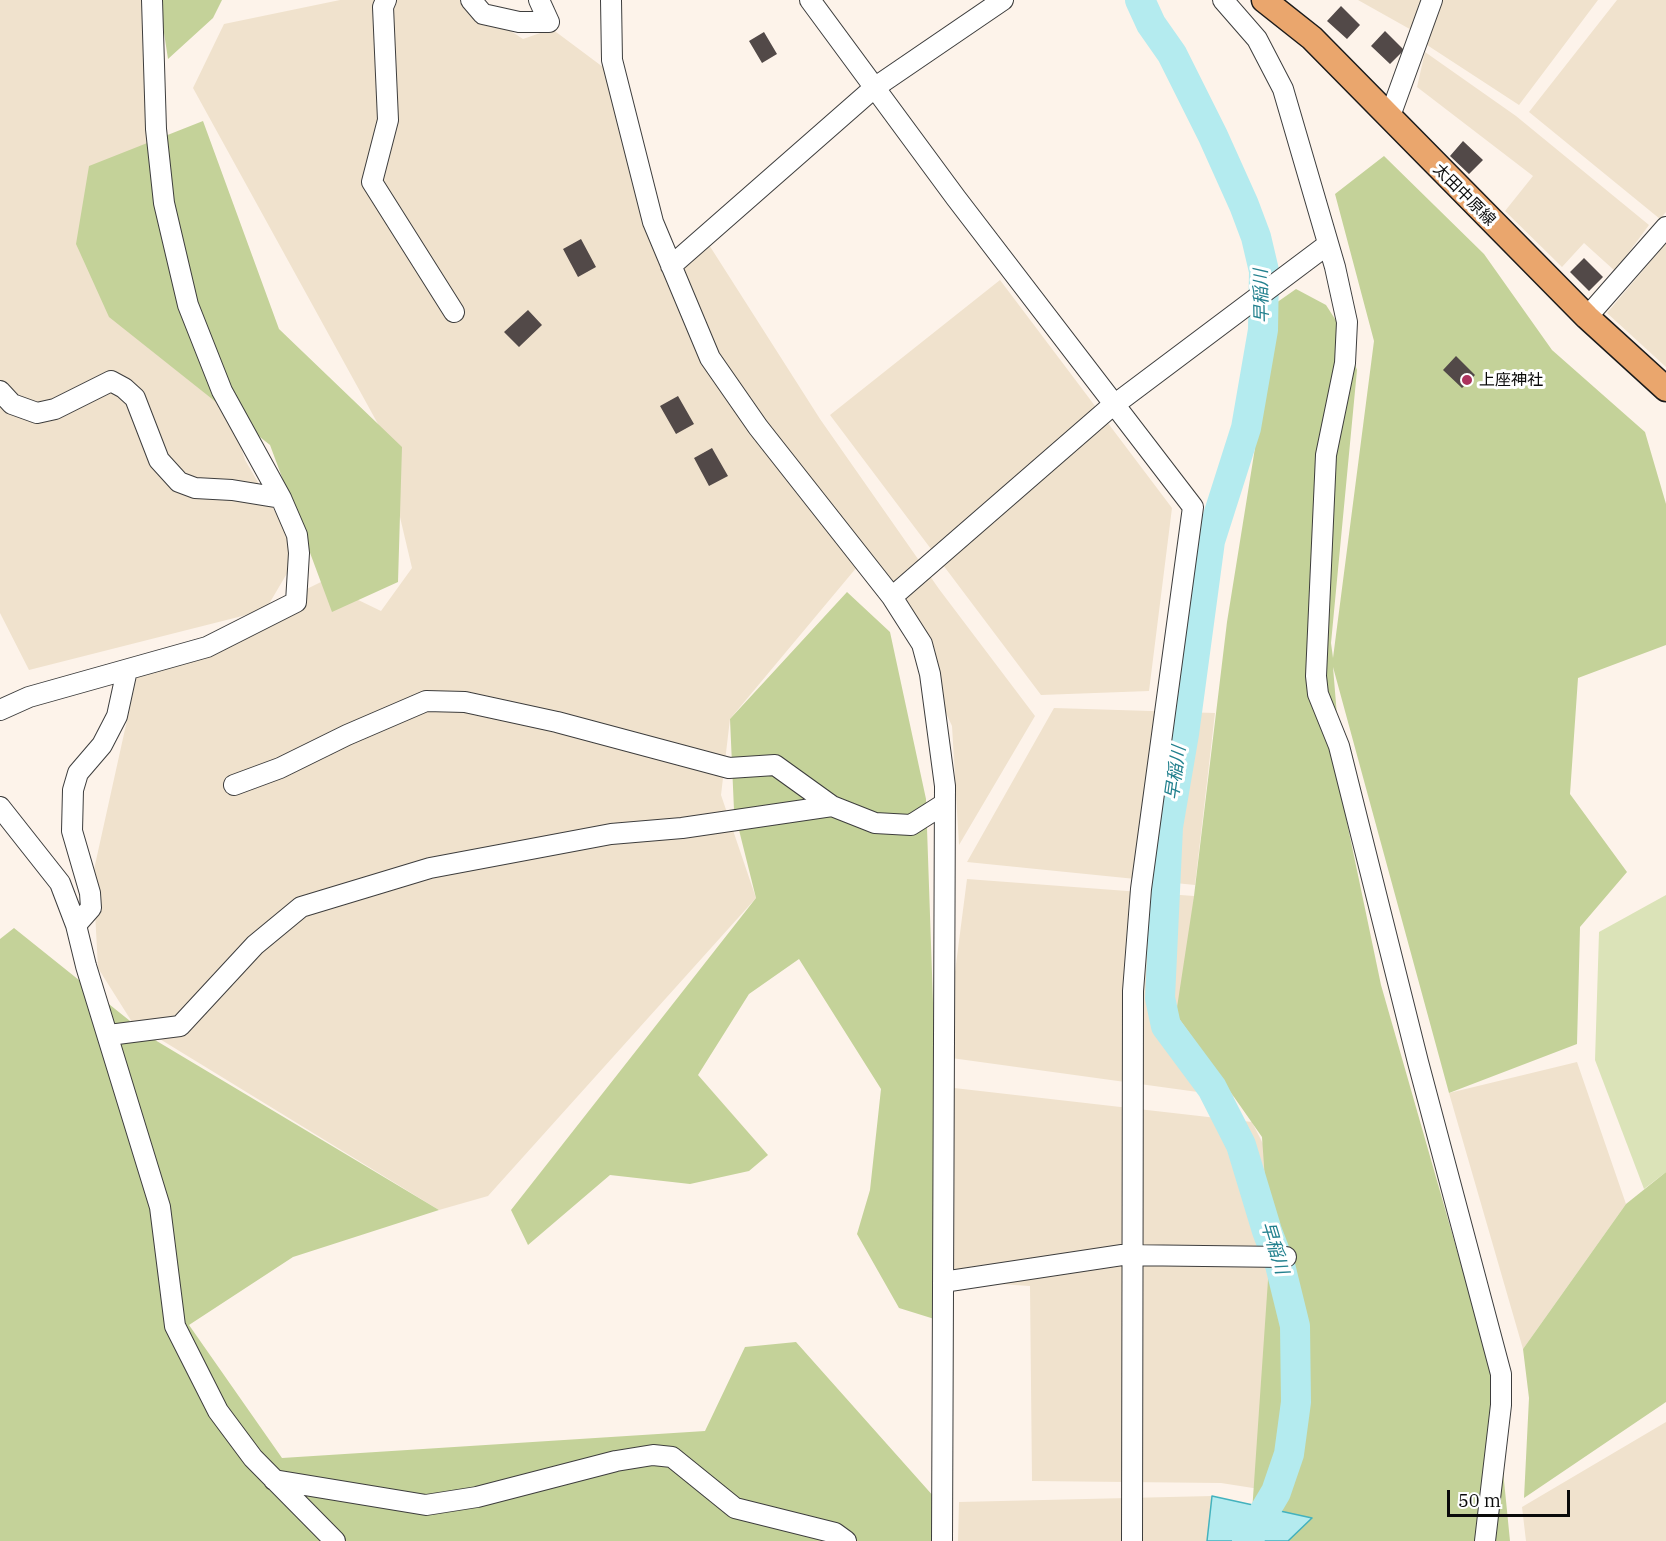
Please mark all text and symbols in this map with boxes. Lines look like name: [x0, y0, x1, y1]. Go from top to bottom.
street label: 太田中原線: [1429, 160, 1499, 230]
water label: 早稲川: [1251, 269, 1273, 323]
place label: 上座神社: [1479, 370, 1543, 390]
marker: 上座神社: [1460, 373, 1474, 387]
water label: 早稲川: [1162, 745, 1190, 801]
water label: 早稲川: [1256, 1219, 1292, 1277]
scale bar: [1450, 1478, 1573, 1516]
text: 50 m: [1458, 1489, 1501, 1512]

